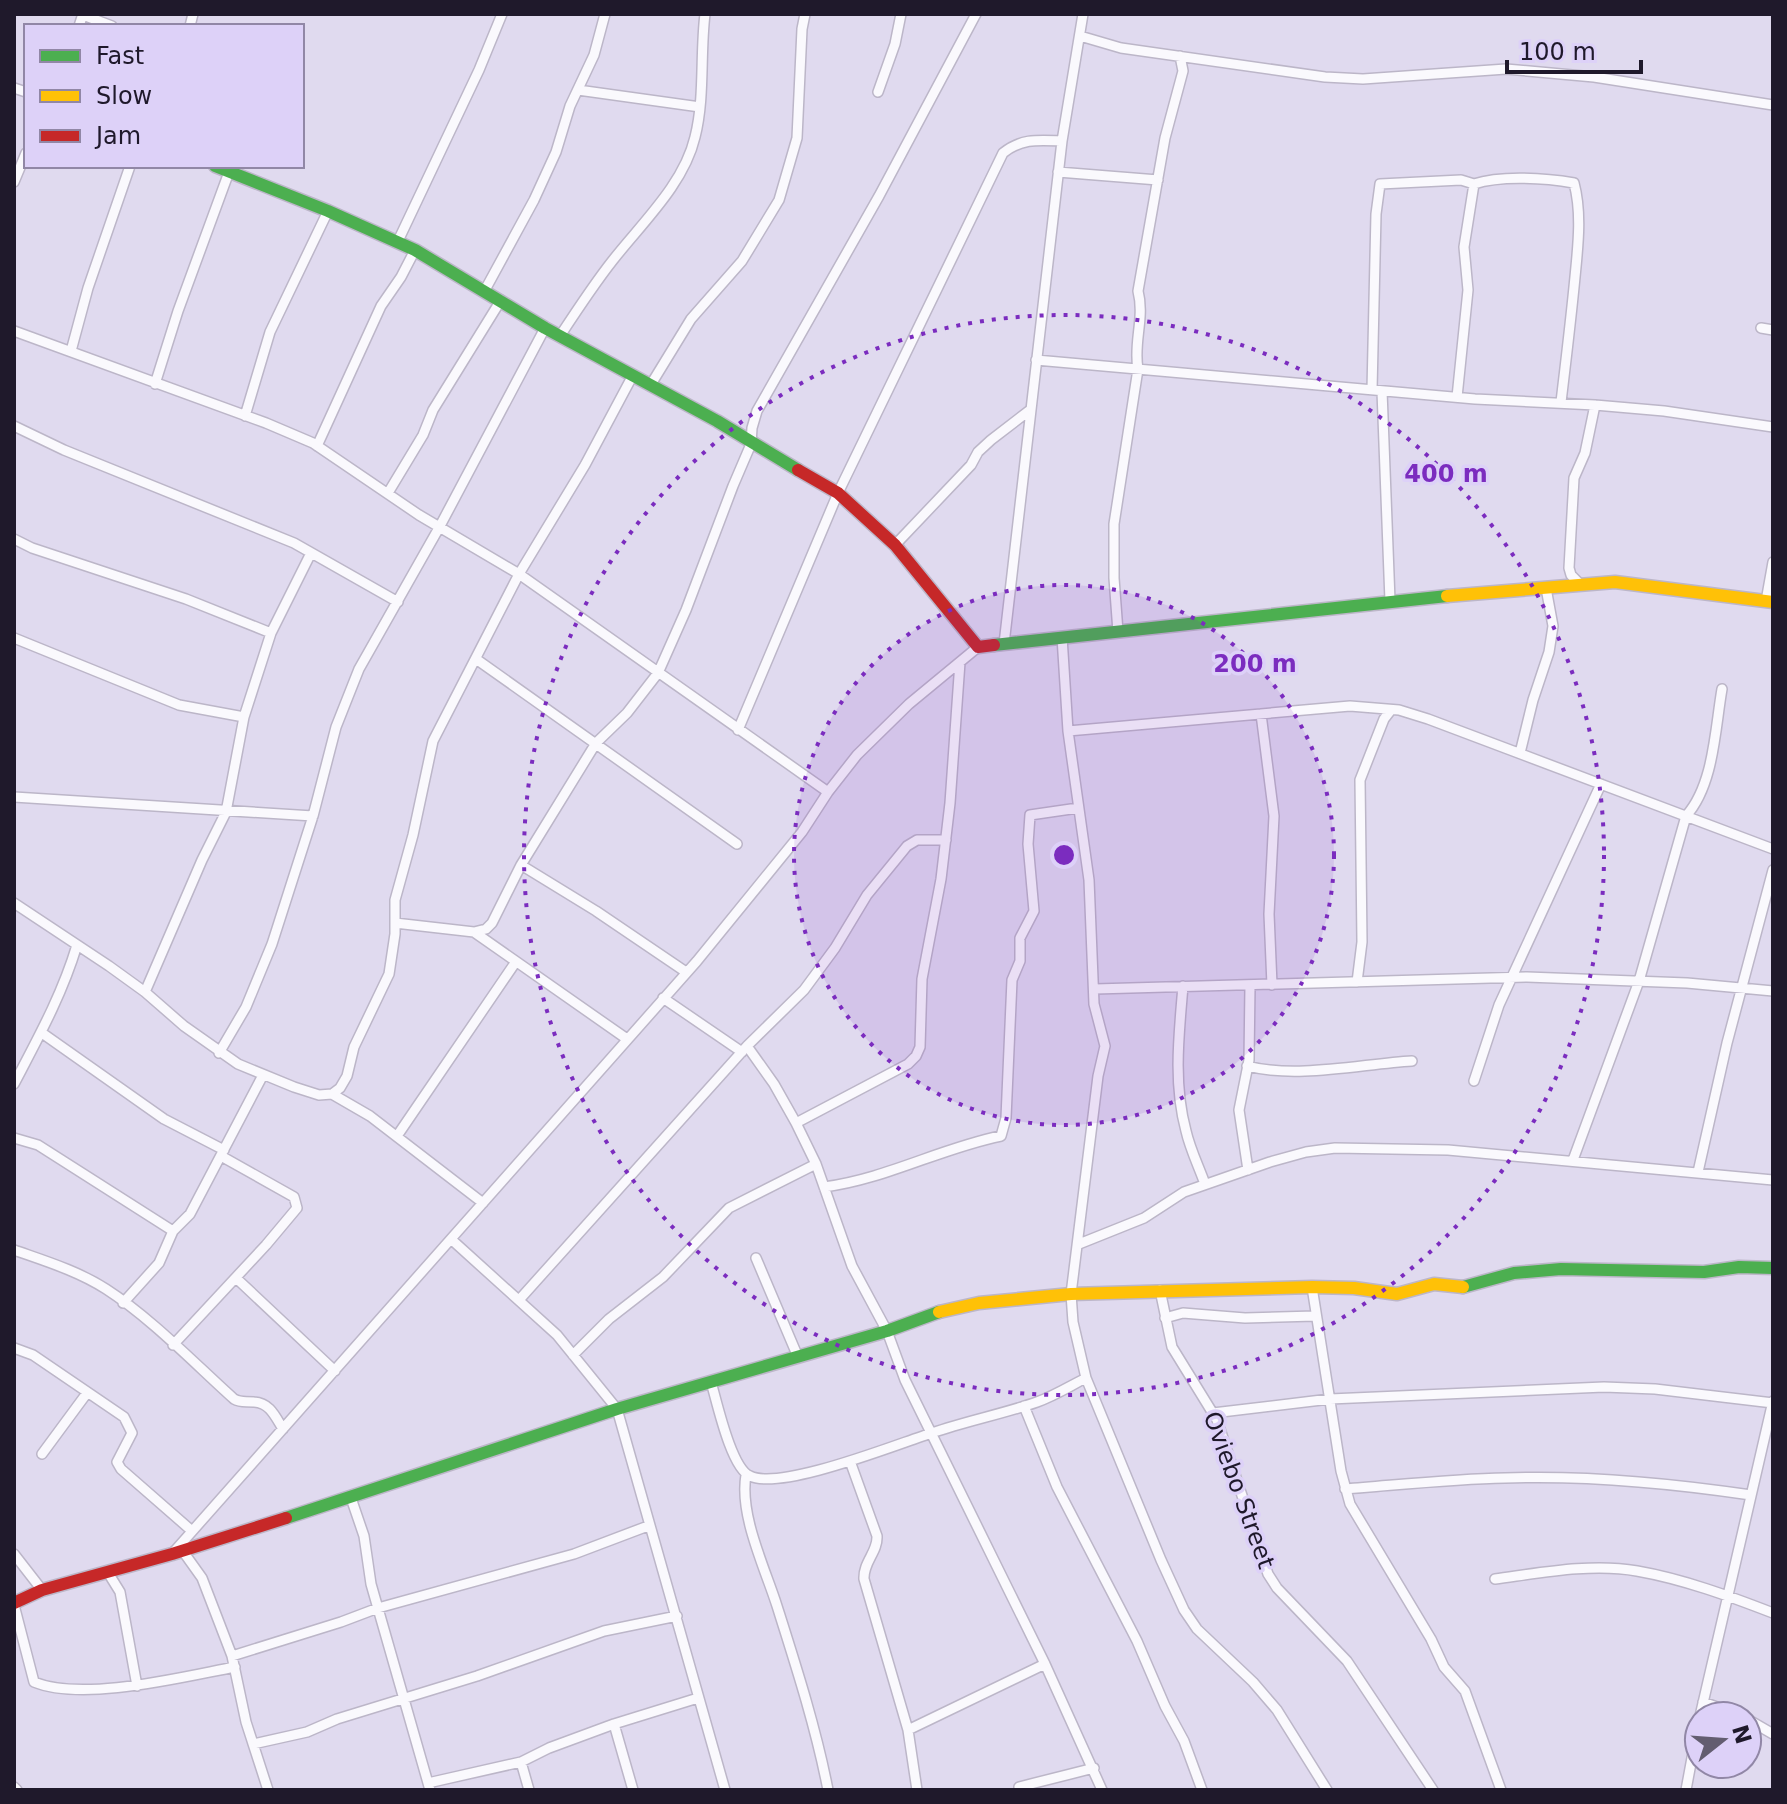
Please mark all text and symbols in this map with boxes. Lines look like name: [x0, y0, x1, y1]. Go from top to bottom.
legend: [24, 24, 304, 168]
scale bar: [1507, 24, 1641, 74]
text: 100 m: [1519, 38, 1596, 66]
text: Fast: [96, 42, 144, 70]
text: Slow: [96, 82, 152, 110]
text: Jam: [94, 122, 141, 150]
text: 400 m: [1404, 460, 1488, 488]
text: 200 m: [1213, 650, 1297, 678]
centre of rings: [1050, 841, 1078, 869]
street label: Oviebo Street: [1198, 1408, 1280, 1572]
north arrow: [1683, 1700, 1763, 1780]
text: N: [1727, 1722, 1756, 1747]

